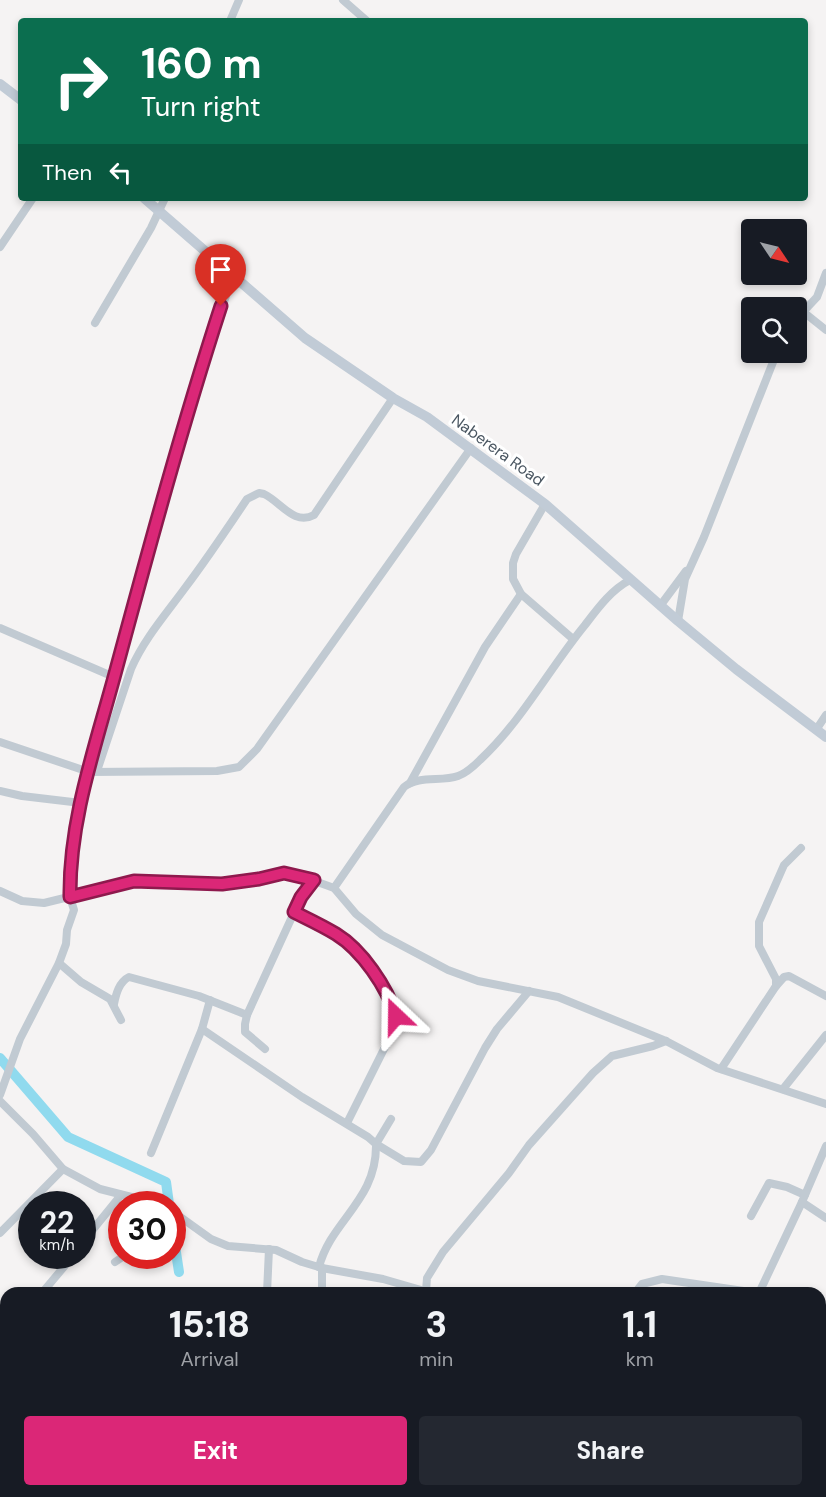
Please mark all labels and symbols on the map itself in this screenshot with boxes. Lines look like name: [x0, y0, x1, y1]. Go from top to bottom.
north arrow: [741, 219, 807, 285]
pin: [195, 244, 246, 306]
street label: Naberera Road: [447, 409, 549, 491]
position arrow: [364, 984, 428, 1048]
speed limit sign: 30: [108, 1191, 186, 1269]

